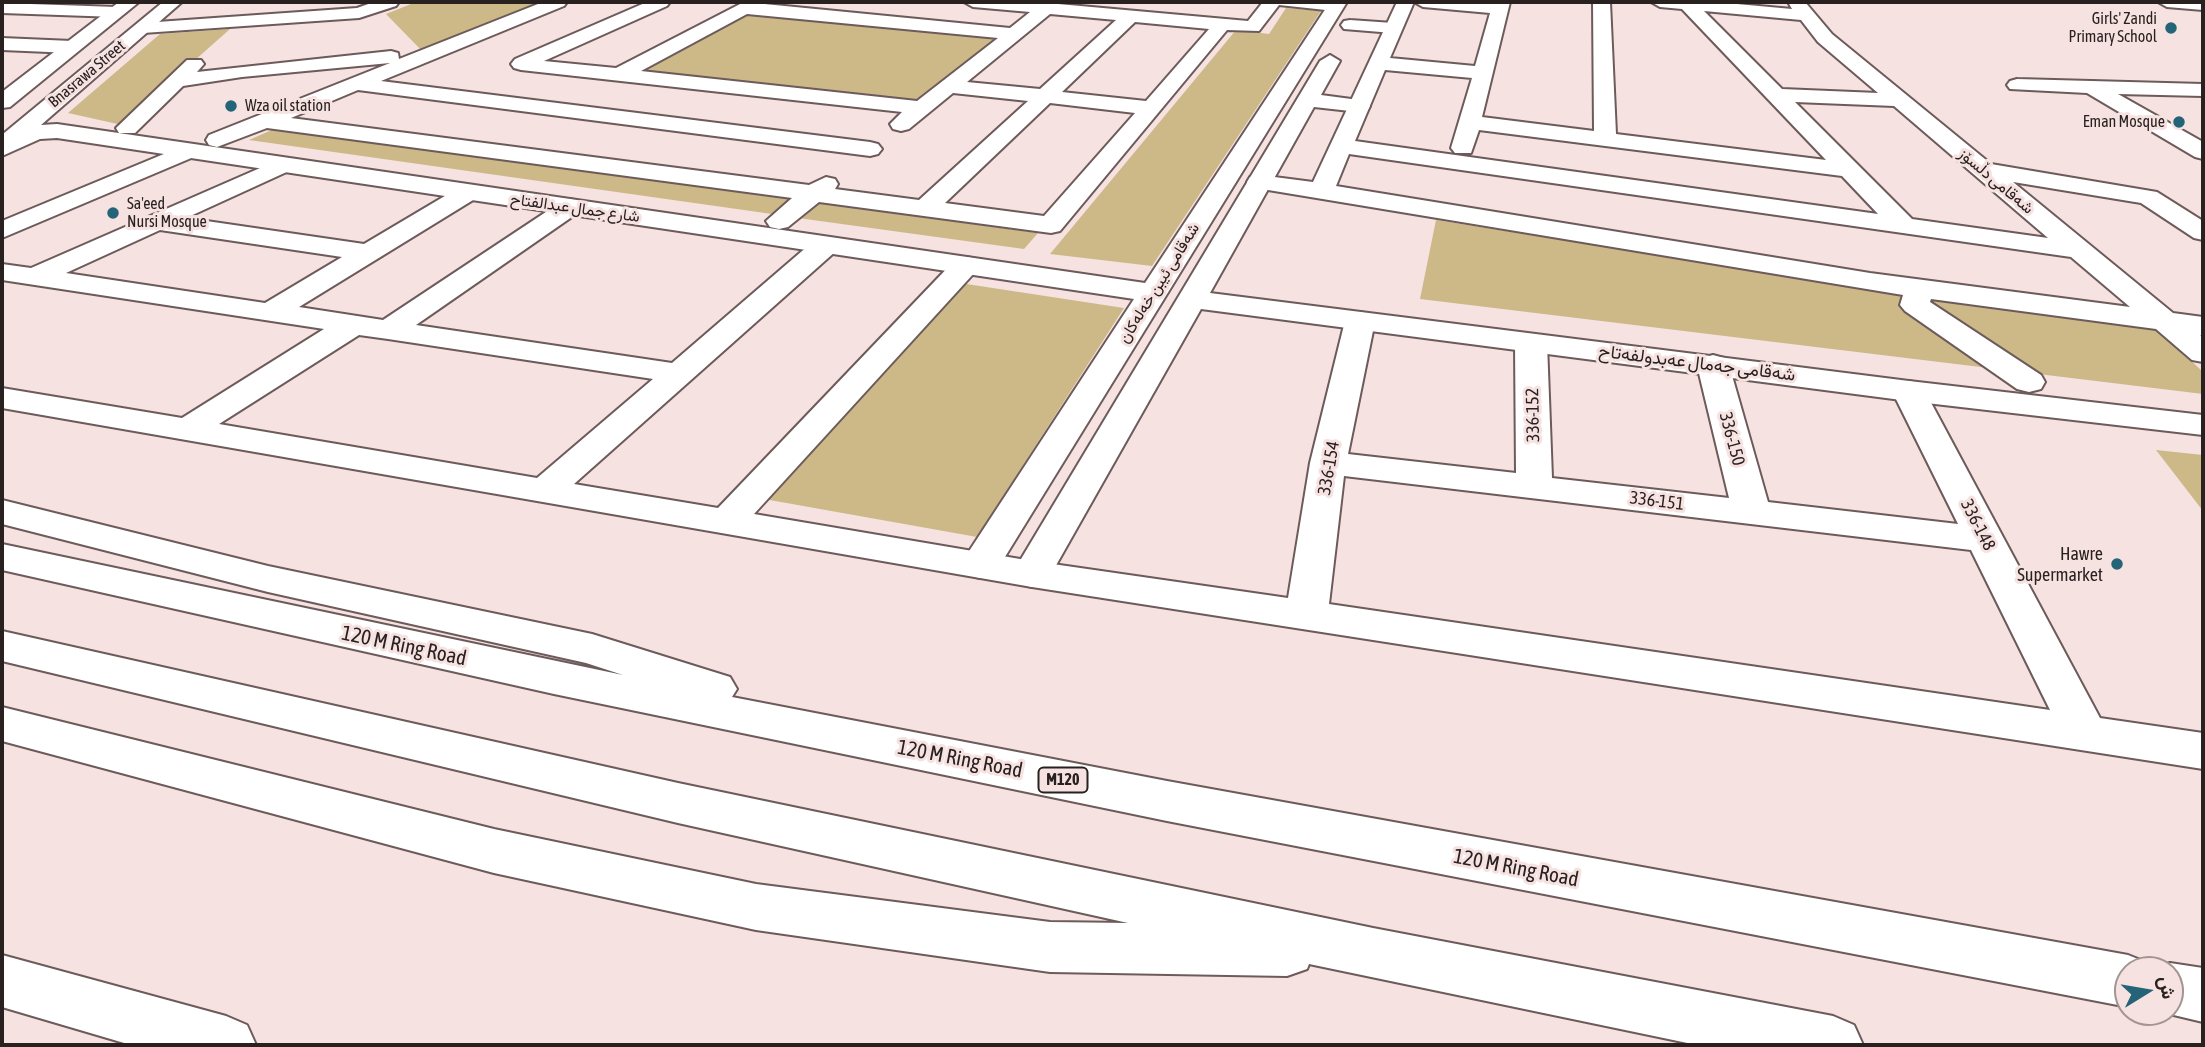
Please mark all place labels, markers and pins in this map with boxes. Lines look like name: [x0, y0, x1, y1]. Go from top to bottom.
place label: Girls' Zandi Primary School: [2069, 9, 2157, 47]
marker: Girls' Zandi Primary School: [2163, 20, 2179, 36]
place label: Wza oil station: [245, 96, 331, 116]
marker: Wza oil station: [223, 98, 239, 114]
place label: Eman Mosque: [2083, 112, 2165, 132]
marker: Eman Mosque: [2171, 114, 2187, 130]
place label: Sa'eed Nursi Mosque: [127, 194, 207, 232]
marker: Sa'eed Nursi Mosque: [105, 205, 121, 221]
place label: Hawre Supermarket: [2017, 543, 2103, 586]
marker: Hawre Supermarket: [2109, 556, 2125, 572]

